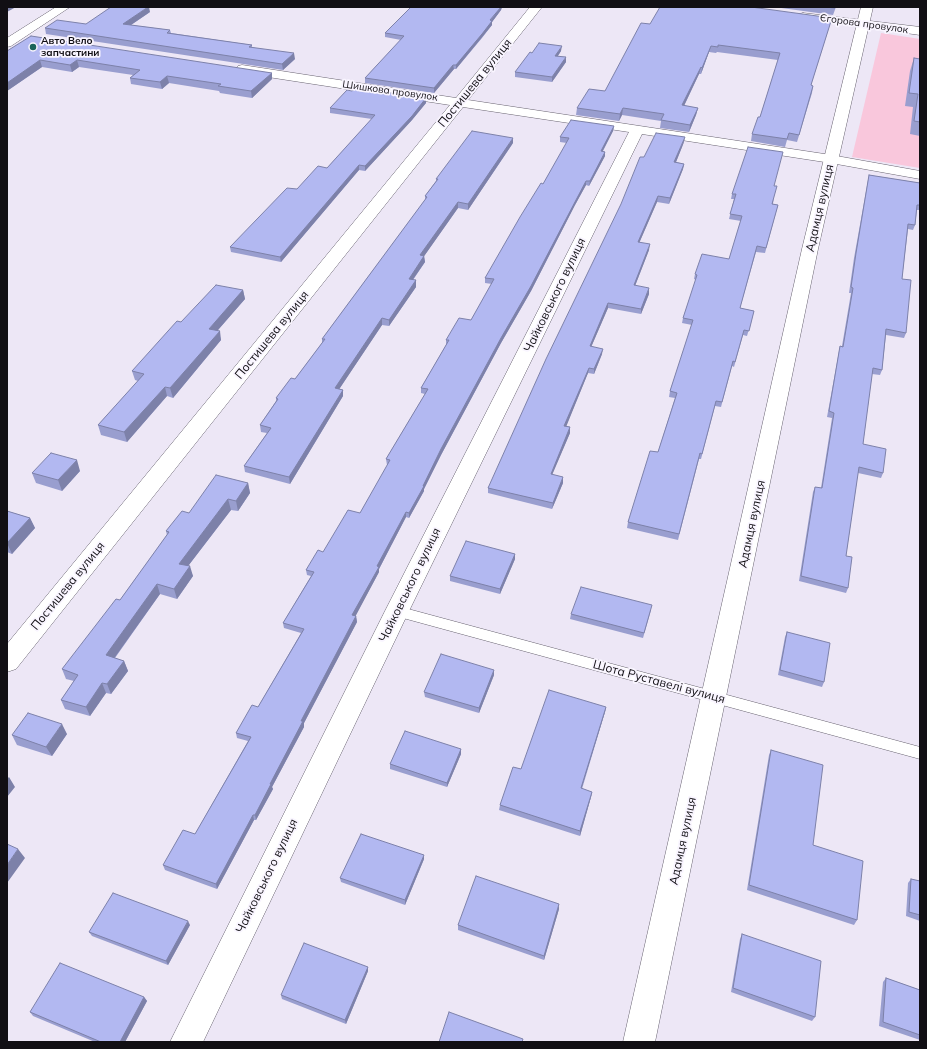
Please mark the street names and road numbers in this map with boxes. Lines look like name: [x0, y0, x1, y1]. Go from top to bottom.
street label: Єгорова провулок: [819, 12, 909, 36]
street label: Постишева вулиця: [435, 36, 515, 130]
street label: Шишкова провулок: [342, 78, 438, 104]
street label: Адамця вулиця: [803, 163, 837, 253]
street label: Чайковського вулиця: [521, 236, 589, 354]
street label: Постишева вулиця: [232, 288, 312, 382]
street label: Адамця вулиця: [736, 479, 768, 569]
street label: Чайковського вулиця: [376, 526, 444, 644]
street label: Постишева вулиця: [28, 539, 108, 633]
street label: Шота Руставелі вулиця: [591, 657, 727, 707]
street label: Адамця вулиця: [667, 796, 699, 886]
street label: Чайковського вулиця: [233, 817, 301, 935]

